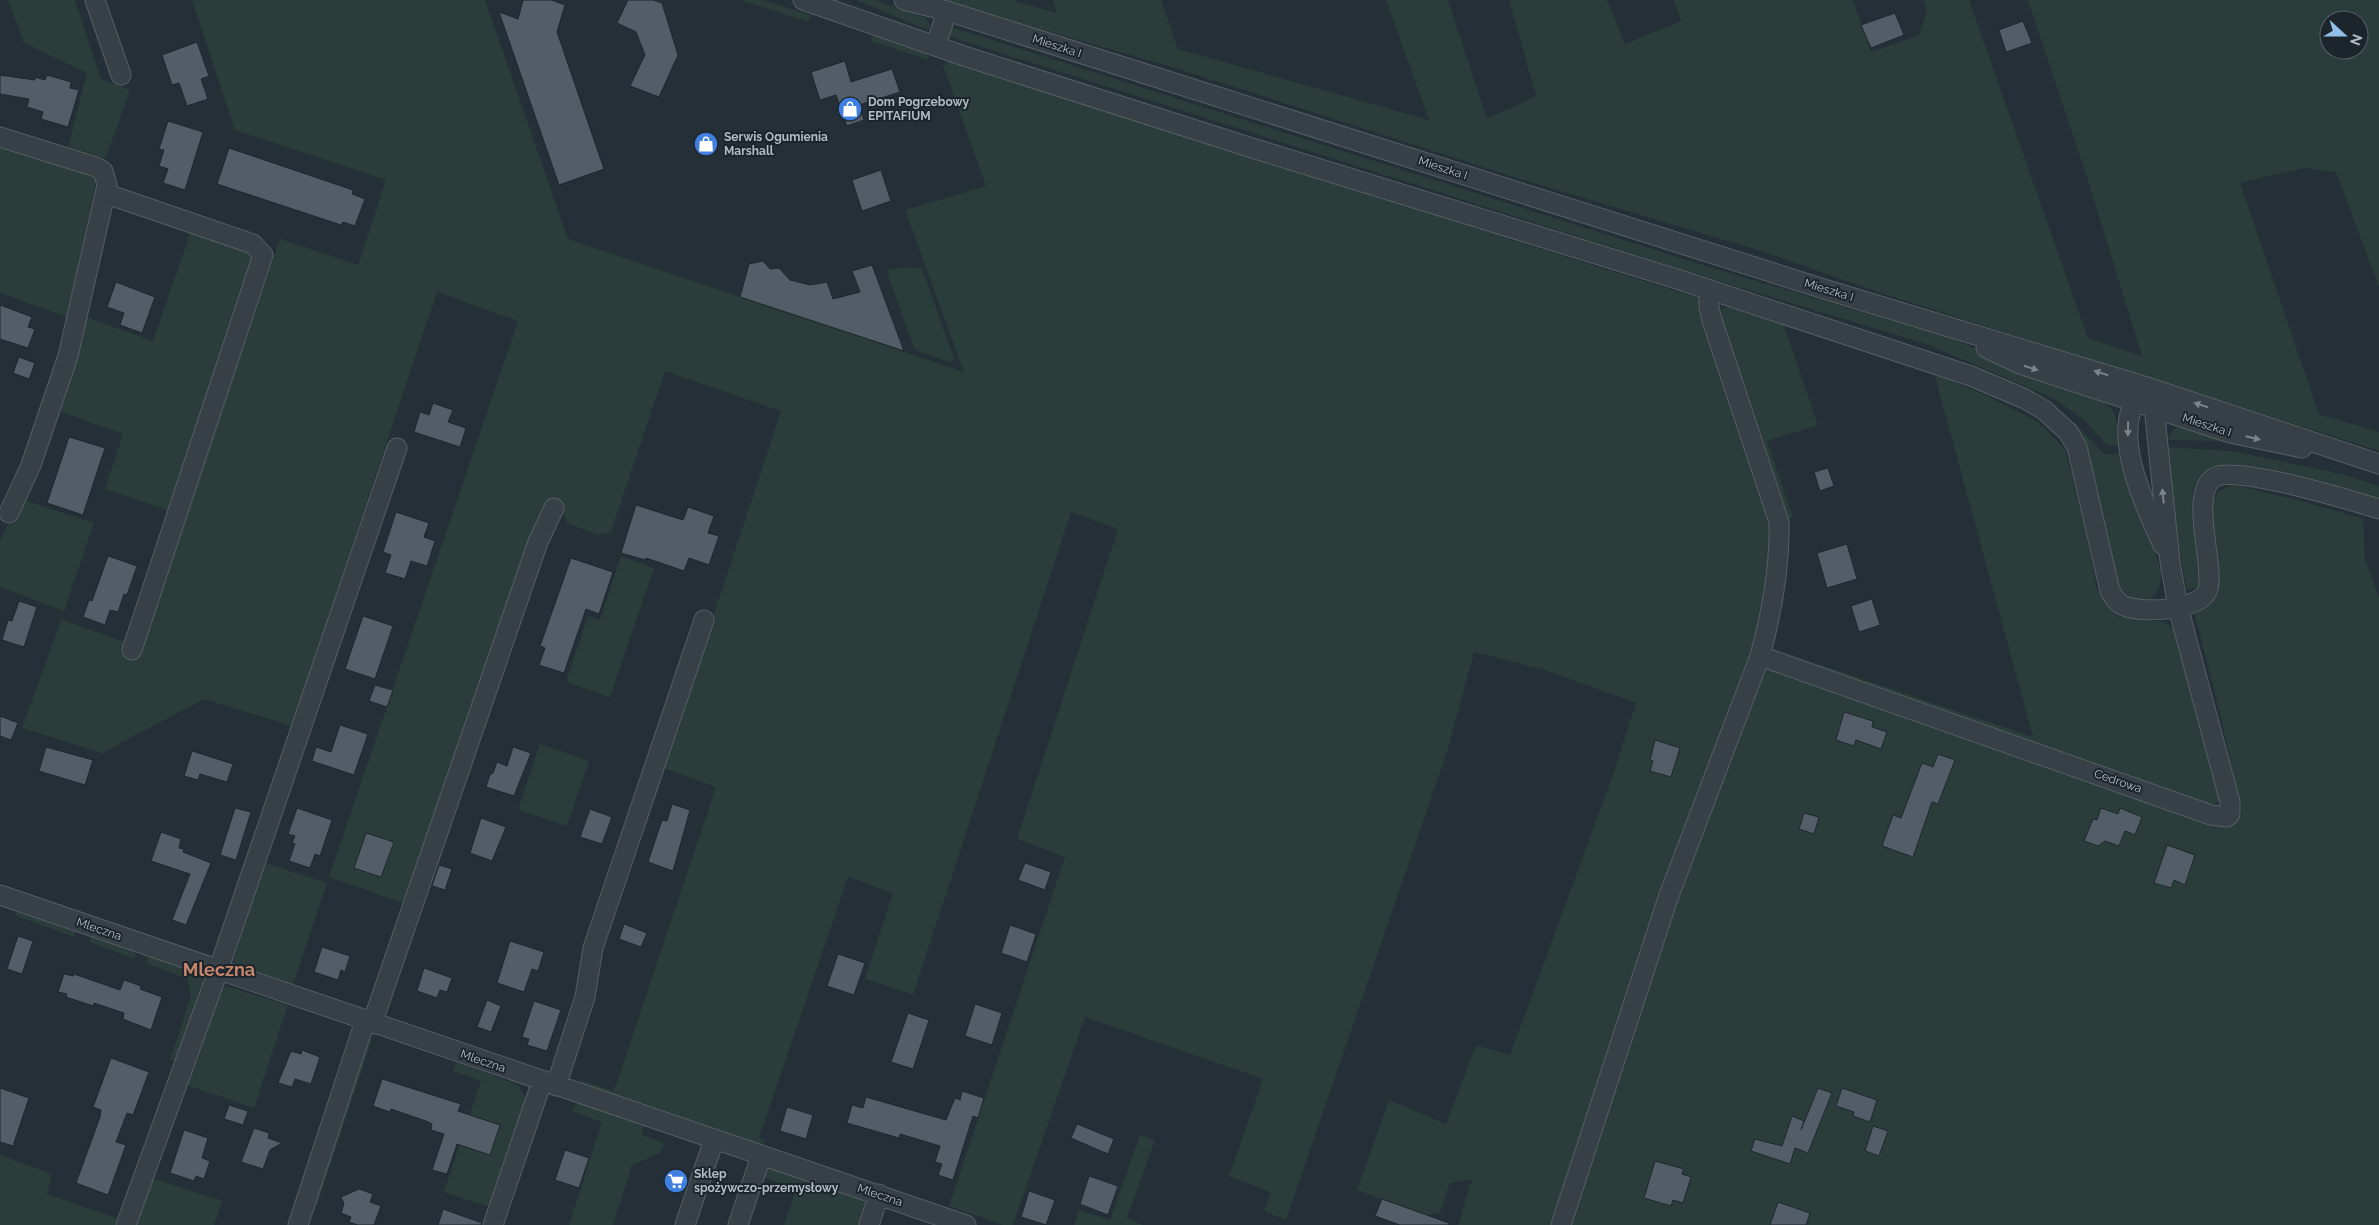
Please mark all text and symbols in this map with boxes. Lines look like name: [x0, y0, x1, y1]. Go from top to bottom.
north arrow: [2319, 10, 2369, 60]
street label: Mieszka I: [1031, 31, 1083, 61]
text: N: [2347, 32, 2366, 48]
place label: Dom Pogrzebowy EPITAFIUM: [868, 95, 970, 123]
shop icon: Dom Pogrzebowy EPITAFIUM: [837, 96, 863, 122]
place label: Serwis Ogumienia Marshall: [724, 130, 828, 158]
shop icon: Serwis Ogumienia Marshall: [693, 131, 719, 157]
street label: Mieszka I: [1417, 153, 1469, 183]
street label: Mieszka I: [1803, 276, 1855, 304]
one-way arrow: [2024, 365, 2039, 372]
one-way arrow: [2093, 368, 2108, 376]
one-way arrow: [2194, 400, 2209, 408]
street label: Mieszka I: [2181, 410, 2233, 440]
one-way arrow: [2124, 421, 2132, 437]
one-way arrow: [2245, 434, 2260, 442]
one-way arrow: [2159, 488, 2167, 504]
street label: Cedrowa: [2092, 766, 2144, 796]
street label: Mleczna: [75, 915, 123, 943]
district label: Mleczna: [183, 959, 255, 980]
street label: Mleczna: [459, 1047, 507, 1075]
place label: Sklep spożywczo-przemysłowy: [694, 1167, 839, 1195]
supermarket icon: Sklep spożywczo-przemysłowy: [663, 1168, 689, 1194]
street label: Mleczna: [856, 1181, 904, 1209]

